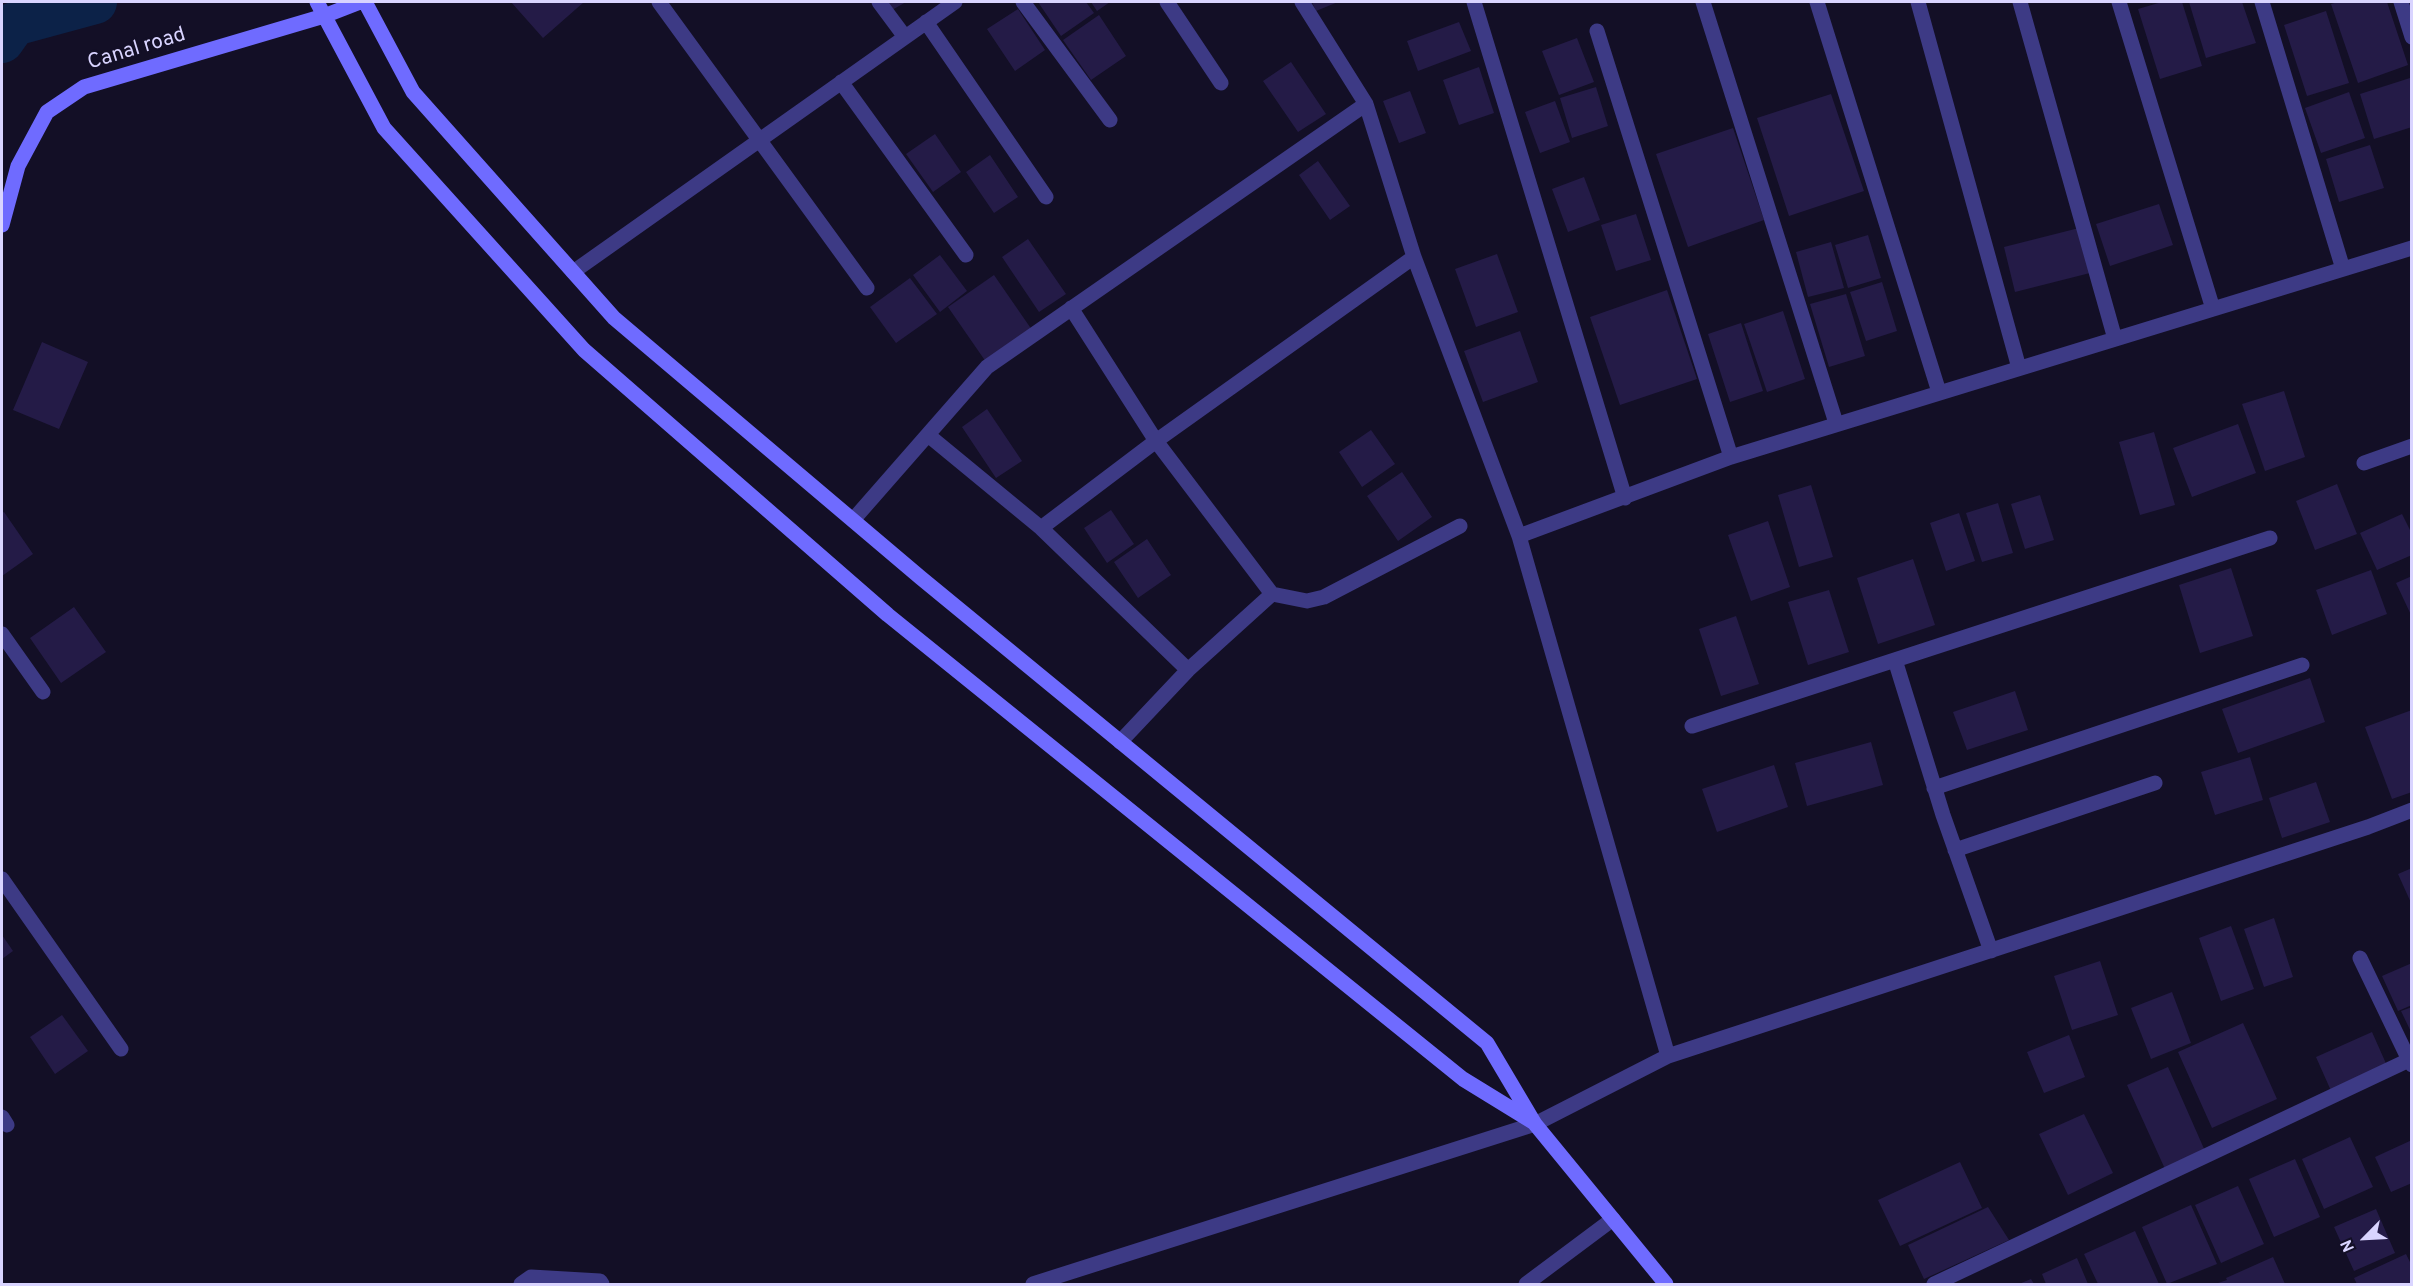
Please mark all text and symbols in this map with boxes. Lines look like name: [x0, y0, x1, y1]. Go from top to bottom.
street label: Canal road: [85, 23, 189, 77]
north arrow: [2335, 1208, 2395, 1268]
text: N: [2337, 1236, 2360, 1255]

